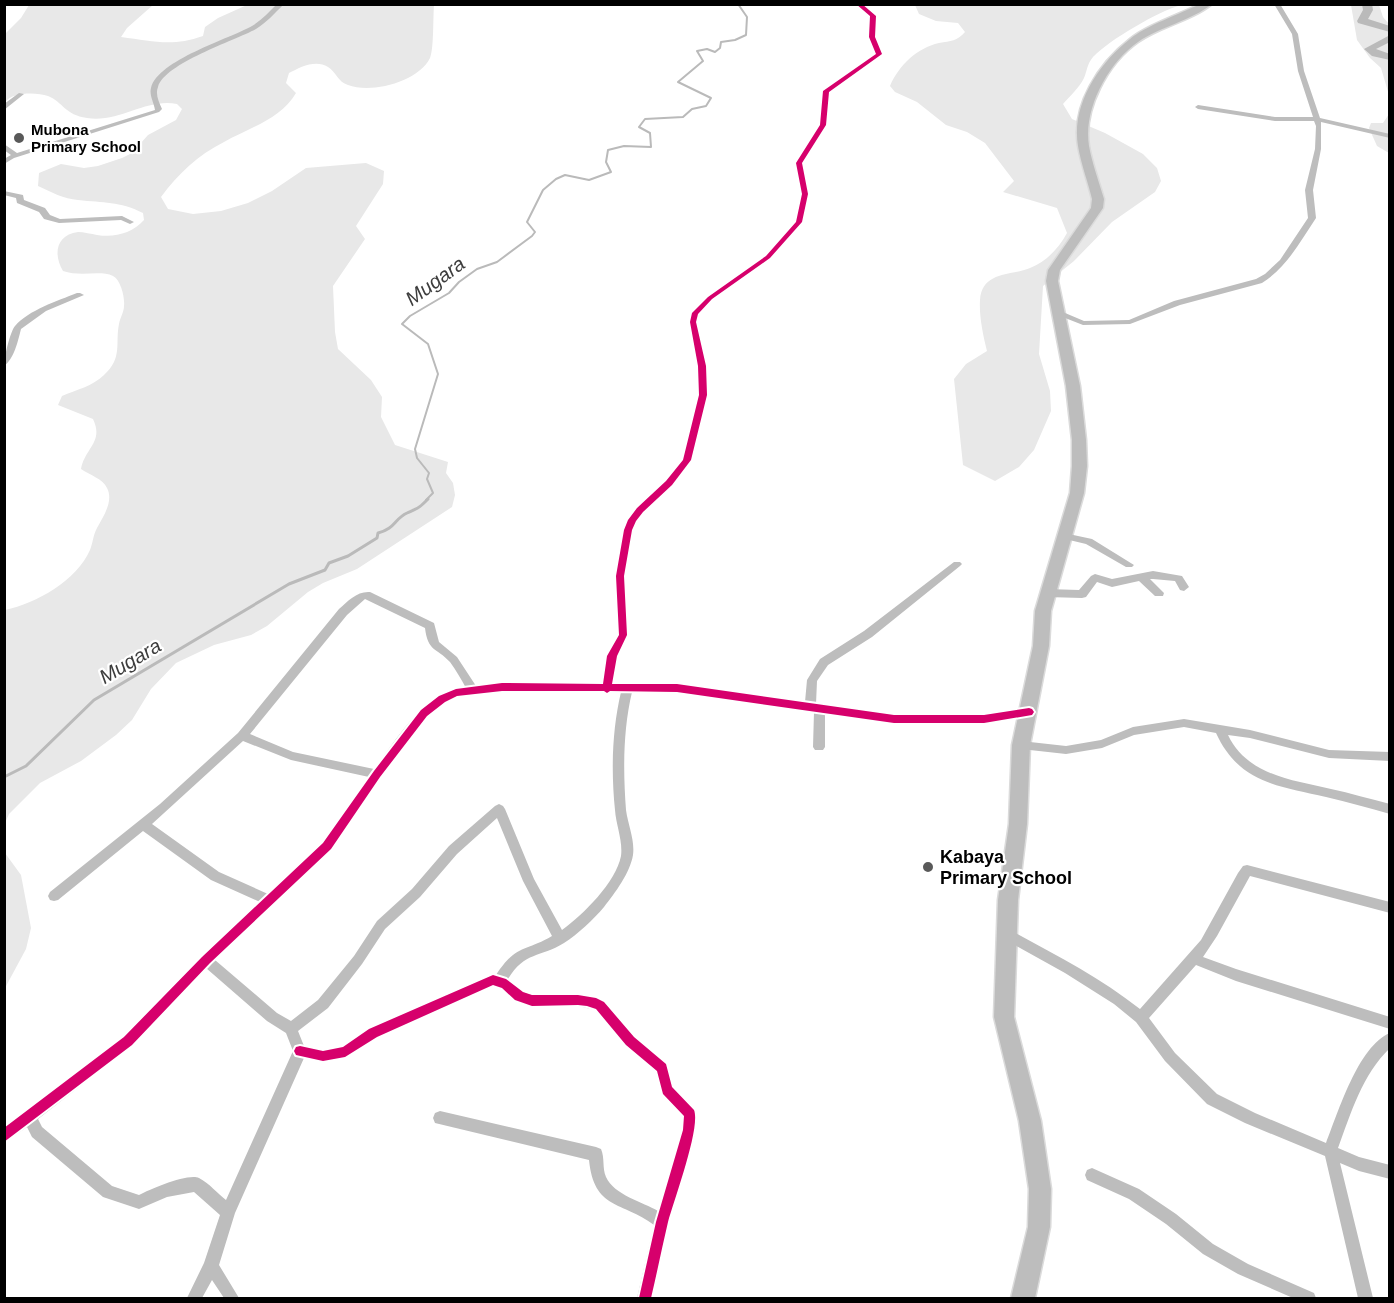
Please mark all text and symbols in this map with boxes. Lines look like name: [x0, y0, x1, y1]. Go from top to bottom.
place label: Mubona Primary School: [31, 121, 141, 155]
marker: Mubona Primary School: [12, 131, 26, 145]
water label: Mugara: [401, 252, 469, 310]
water label: Mugara: [95, 634, 165, 688]
place label: Kabaya Primary School: [940, 847, 1072, 888]
marker: Kabaya Primary School: [921, 860, 935, 874]

